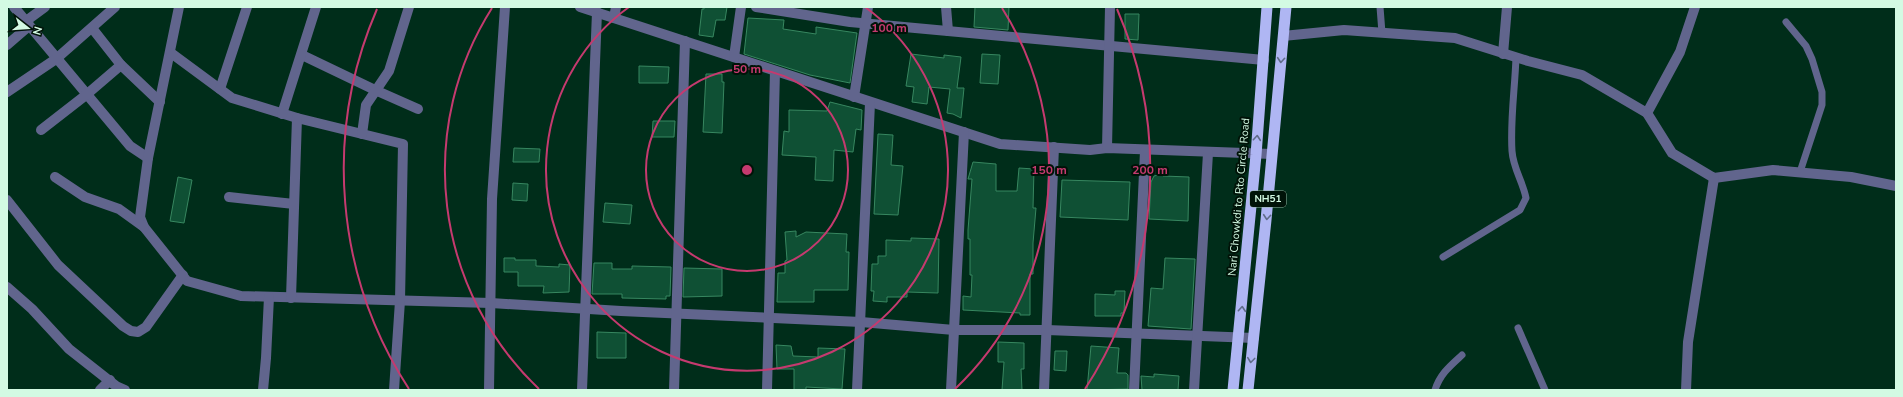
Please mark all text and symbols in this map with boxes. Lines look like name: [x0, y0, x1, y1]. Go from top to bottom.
north arrow: [8, 8, 48, 48]
text: 100 m: [871, 20, 907, 36]
text: N: [29, 25, 45, 37]
one-way arrow: [1277, 57, 1286, 63]
text: 50 m: [733, 61, 761, 77]
street label: Nari Chowkdi to Rto Circle Road: [1225, 117, 1253, 277]
one-way arrow: [1253, 135, 1262, 141]
text: 150 m: [1031, 162, 1067, 178]
text: 200 m: [1132, 162, 1168, 178]
centre of rings: [740, 163, 754, 177]
road number: NH51: [1250, 191, 1286, 207]
one-way arrow: [1262, 214, 1271, 220]
one-way arrow: [1237, 306, 1246, 312]
one-way arrow: [1247, 357, 1256, 363]

